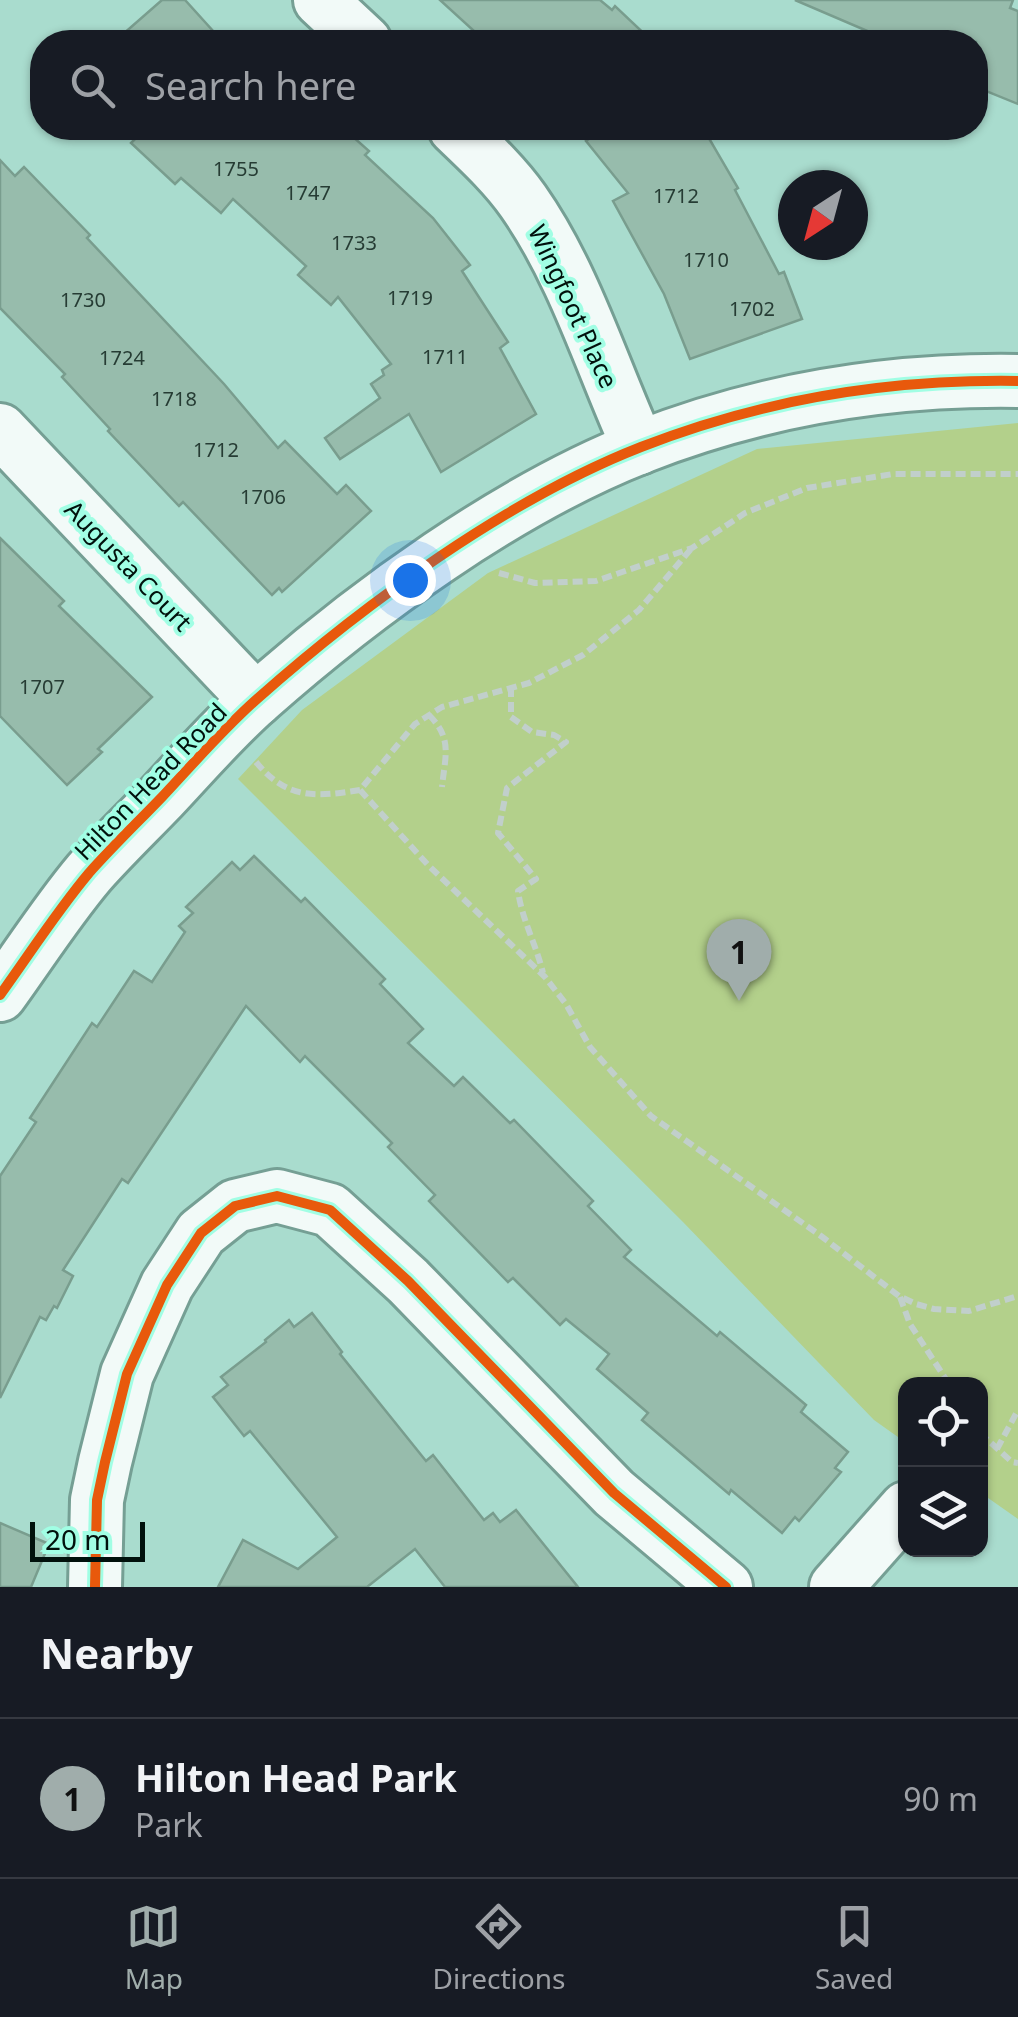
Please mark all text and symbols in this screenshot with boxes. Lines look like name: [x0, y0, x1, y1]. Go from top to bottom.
search box: [30, 30, 988, 140]
icon: search: [65, 58, 120, 113]
text: Search here: [145, 59, 356, 111]
house number: 1755: [213, 155, 259, 182]
north arrow: [778, 170, 868, 260]
house number: 1747: [285, 179, 331, 206]
house number: 1712: [653, 182, 699, 209]
street label: Wingfoot Place: [521, 219, 627, 393]
house number: 1733: [331, 229, 377, 256]
house number: 1710: [683, 246, 729, 273]
house number: 1719: [387, 284, 433, 311]
house number: 1730: [60, 286, 106, 313]
house number: 1702: [729, 295, 775, 322]
house number: 1711: [422, 343, 468, 370]
house number: 1724: [99, 344, 145, 371]
house number: 1718: [151, 385, 197, 412]
house number: 1712: [193, 436, 239, 463]
house number: 1706: [240, 483, 286, 510]
street label: Augusta Court: [58, 492, 200, 638]
your location: [385, 555, 436, 606]
house number: 1707: [19, 673, 65, 700]
street label: Hilton Head Road: [66, 695, 234, 867]
pin: 1: [706, 918, 772, 1001]
map controls: [898, 1377, 988, 1557]
button: locate: [898, 1377, 988, 1467]
button: layers: [898, 1467, 988, 1557]
scale bar: [30, 1517, 145, 1562]
text: 20 m: [45, 1520, 111, 1558]
text: Nearby: [40, 1624, 193, 1681]
text: Hilton Head Park: [135, 1751, 457, 1803]
text: 1: [63, 1777, 82, 1820]
text: 90 m: [903, 1777, 978, 1820]
text: Park: [135, 1803, 203, 1846]
tab: Map: [125, 1899, 183, 1997]
tab: Directions: [433, 1899, 565, 1997]
tab: Saved: [815, 1899, 893, 1997]

